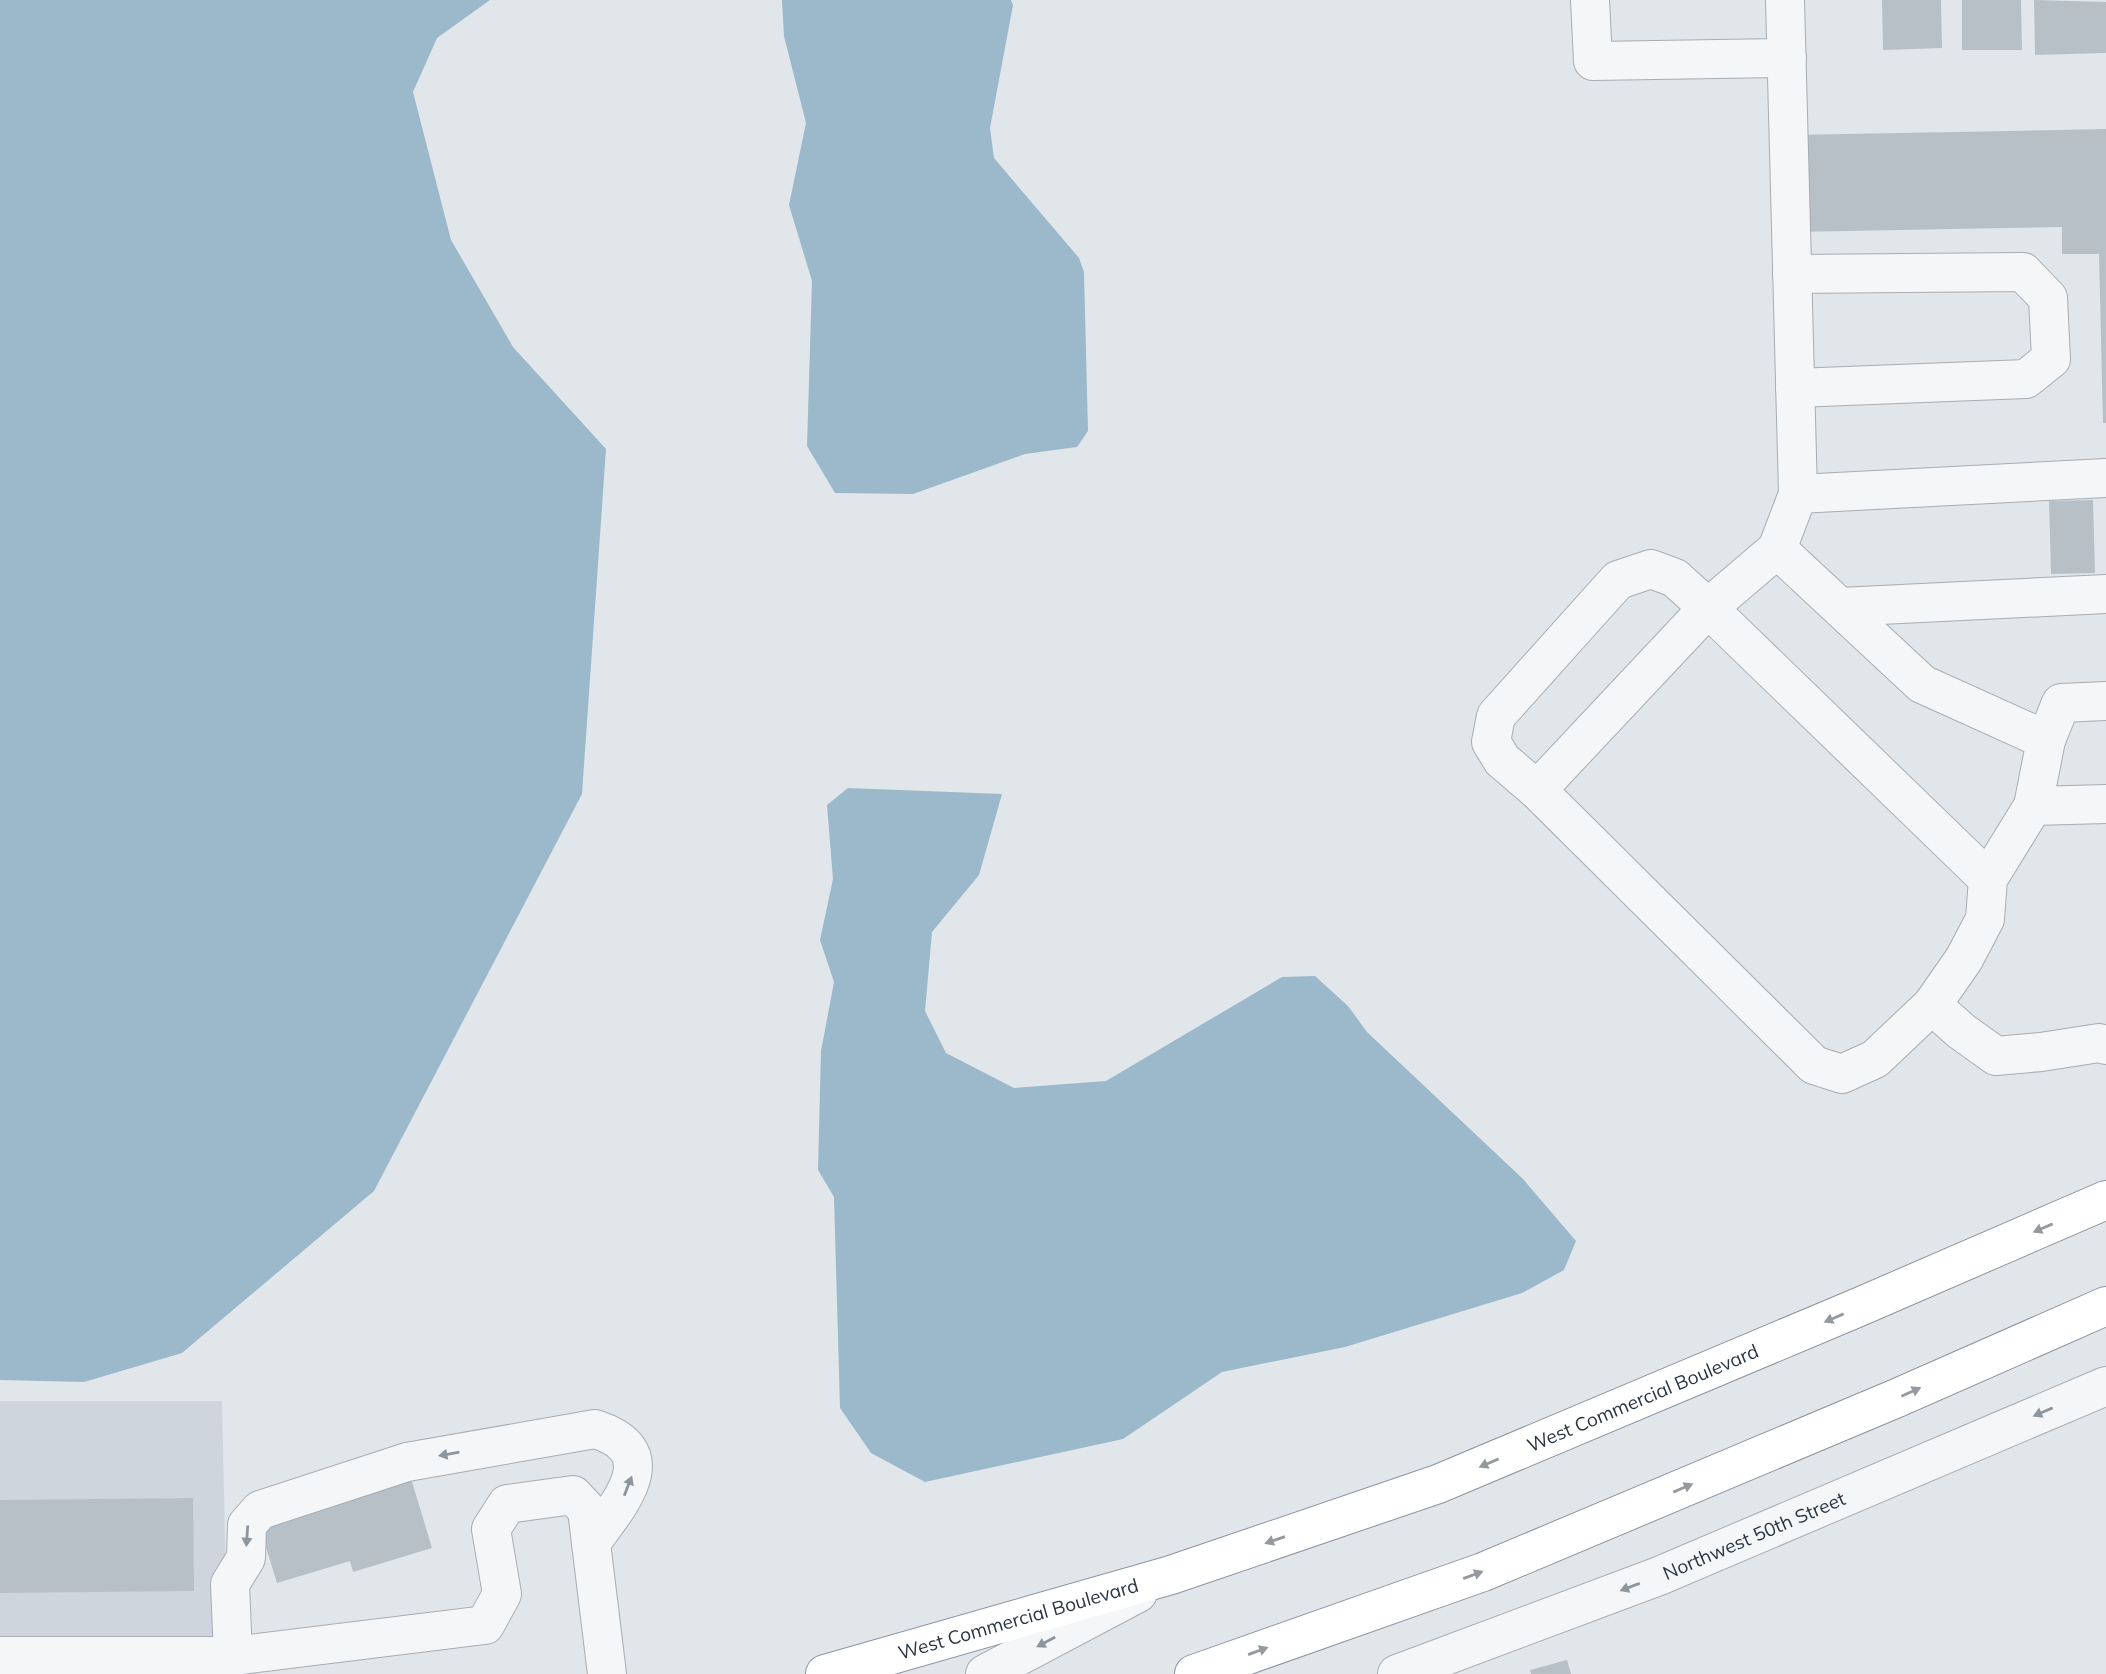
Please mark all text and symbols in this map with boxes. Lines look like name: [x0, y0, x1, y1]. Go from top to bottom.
one-way arrow: [2033, 1222, 2054, 1233]
one-way arrow: [1824, 1312, 1845, 1323]
street label: West Commercial Boulevard: [1523, 1339, 1762, 1457]
one-way arrow: [1900, 1386, 1921, 1397]
one-way arrow: [2032, 1407, 2053, 1418]
one-way arrow: [438, 1449, 460, 1460]
one-way arrow: [1479, 1458, 1500, 1469]
one-way arrow: [623, 1475, 634, 1496]
one-way arrow: [1672, 1482, 1693, 1493]
street label: Northwest 50th Street: [1659, 1486, 1849, 1585]
one-way arrow: [242, 1525, 253, 1547]
one-way arrow: [1265, 1535, 1286, 1546]
one-way arrow: [1462, 1569, 1483, 1580]
street label: West Commercial Boulevard: [895, 1573, 1141, 1664]
one-way arrow: [1620, 1581, 1641, 1592]
one-way arrow: [1036, 1636, 1056, 1648]
one-way arrow: [1248, 1645, 1269, 1656]

